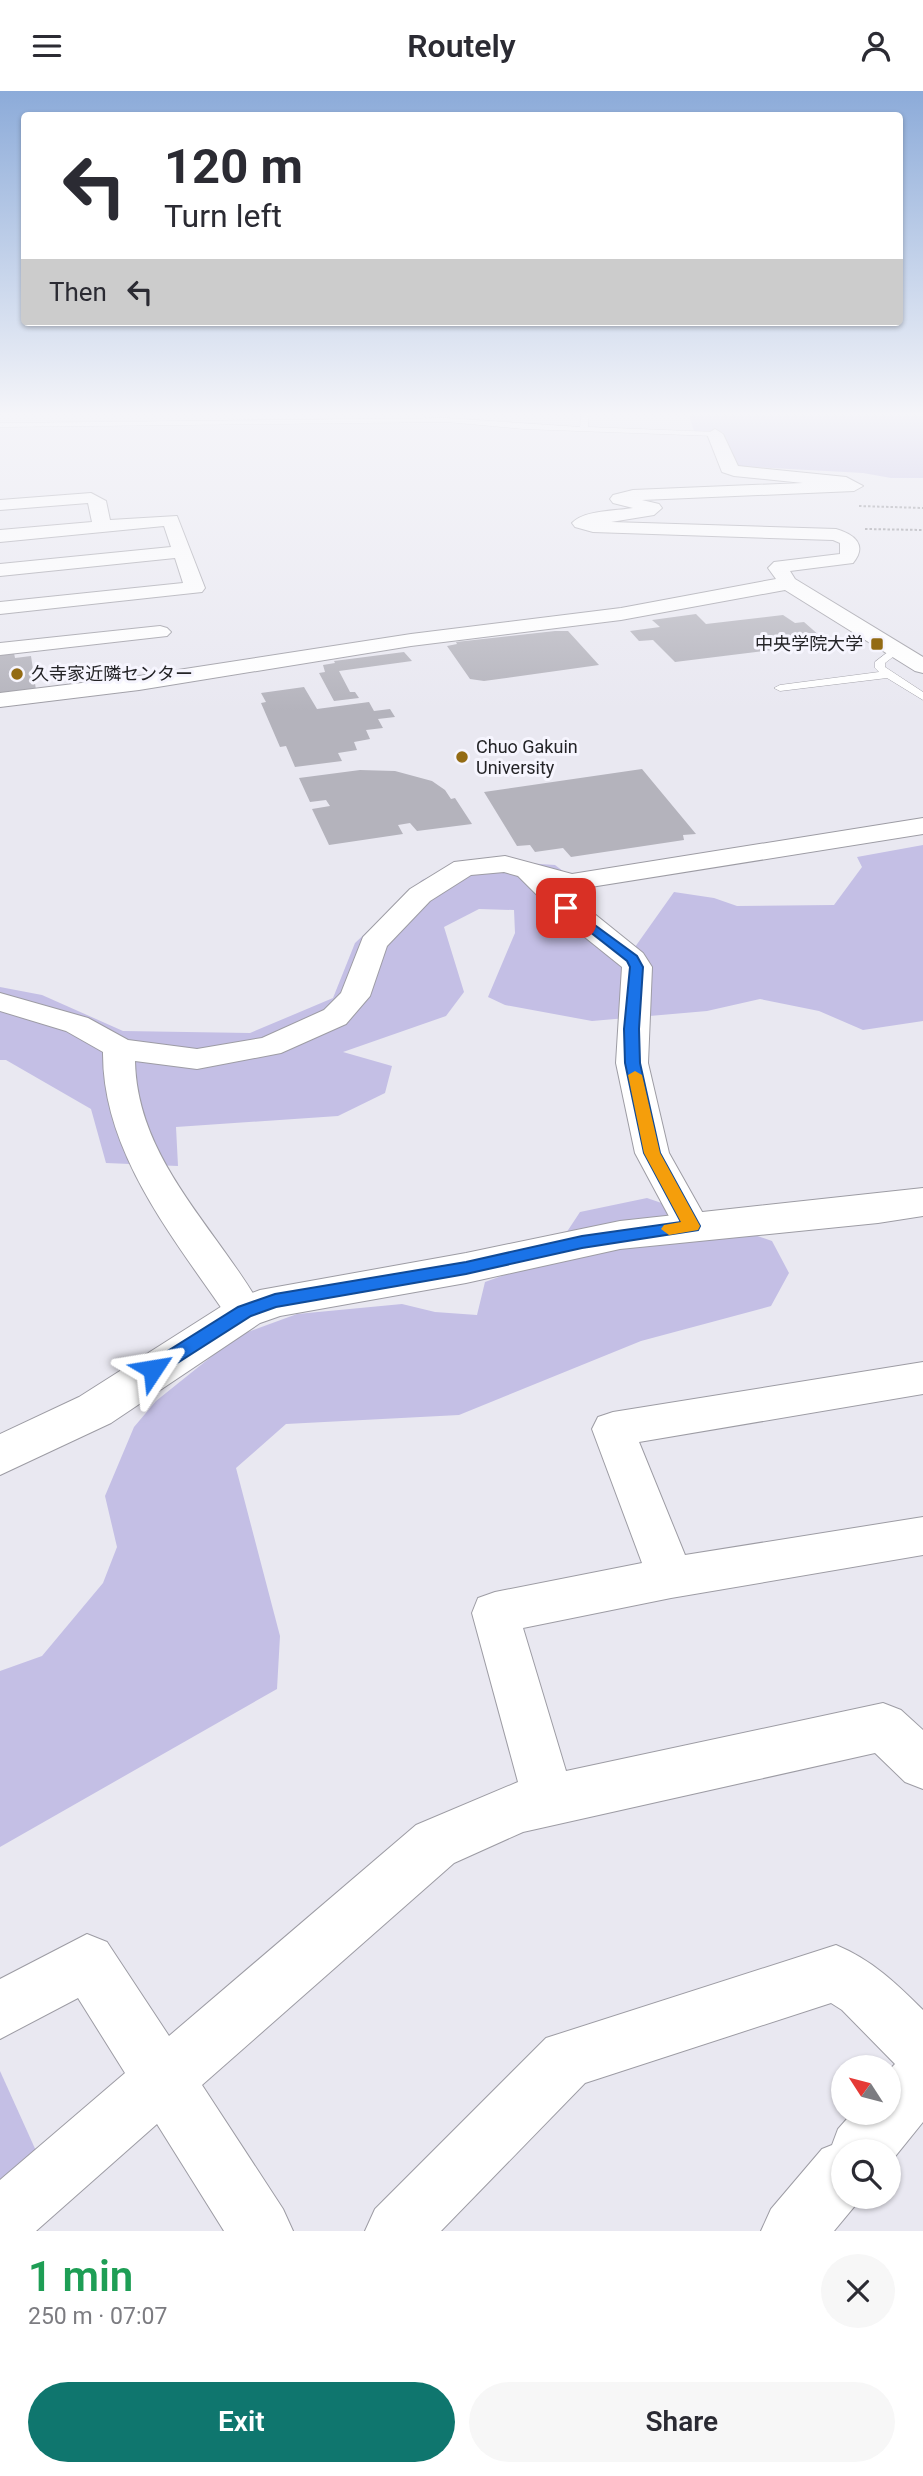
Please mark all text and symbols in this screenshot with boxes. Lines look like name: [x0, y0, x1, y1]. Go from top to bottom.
icon: menu: [28, 27, 66, 65]
text: Routely: [407, 27, 516, 65]
icon: person: [857, 27, 895, 65]
text: 120 m: [164, 138, 303, 195]
icon: left: [49, 140, 140, 231]
text: Turn left: [164, 197, 282, 235]
icon: left: [121, 273, 159, 311]
text: Then: [49, 277, 107, 307]
place label: 中央学院大学: [755, 633, 863, 654]
marker: 中央学院大学: [869, 636, 885, 652]
place label: 久寺家近隣センター: [31, 663, 193, 684]
marker: 久寺家近隣センター: [9, 666, 25, 682]
place label: Chuo Gakuin University: [476, 736, 578, 778]
marker: Chuo Gakuin University: [454, 749, 470, 765]
pin: [536, 878, 596, 938]
icon: arrive: [547, 889, 585, 927]
position arrow: [116, 1332, 190, 1406]
north arrow: [831, 2055, 901, 2125]
map controls: [831, 2055, 901, 2209]
button: search: [831, 2139, 901, 2209]
text: 1 min: [28, 2252, 133, 2301]
button: close: [821, 2254, 895, 2328]
text: 250 m · 07:07: [28, 2303, 167, 2330]
button: Exit: [28, 2382, 455, 2462]
button: Share: [469, 2382, 895, 2462]

